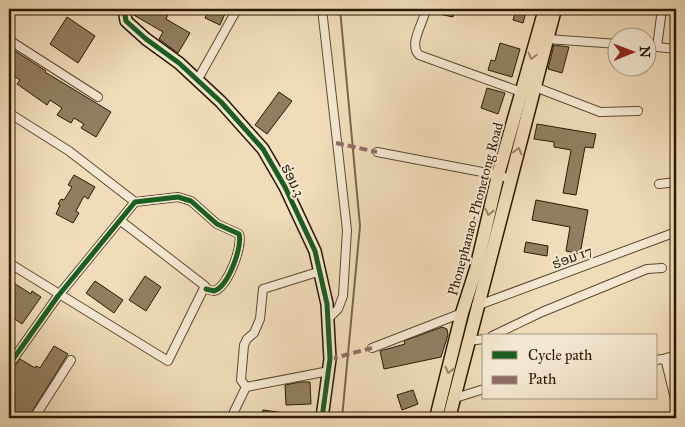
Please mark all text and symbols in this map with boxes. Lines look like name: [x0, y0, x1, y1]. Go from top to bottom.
north arrow: [608, 28, 658, 78]
text: N: [636, 46, 653, 58]
one-way arrow: [528, 51, 538, 59]
street label: Phonephanao-Phonetong Road: [444, 121, 507, 298]
one-way arrow: [512, 146, 523, 155]
street label: ຮ່ອມ 3: [277, 161, 308, 199]
one-way arrow: [484, 208, 495, 217]
street label: ຮ່ອມ 17: [550, 242, 595, 273]
legend: [482, 334, 658, 400]
text: Cycle path: [528, 346, 593, 364]
one-way arrow: [444, 365, 455, 374]
text: Path: [528, 370, 557, 388]

